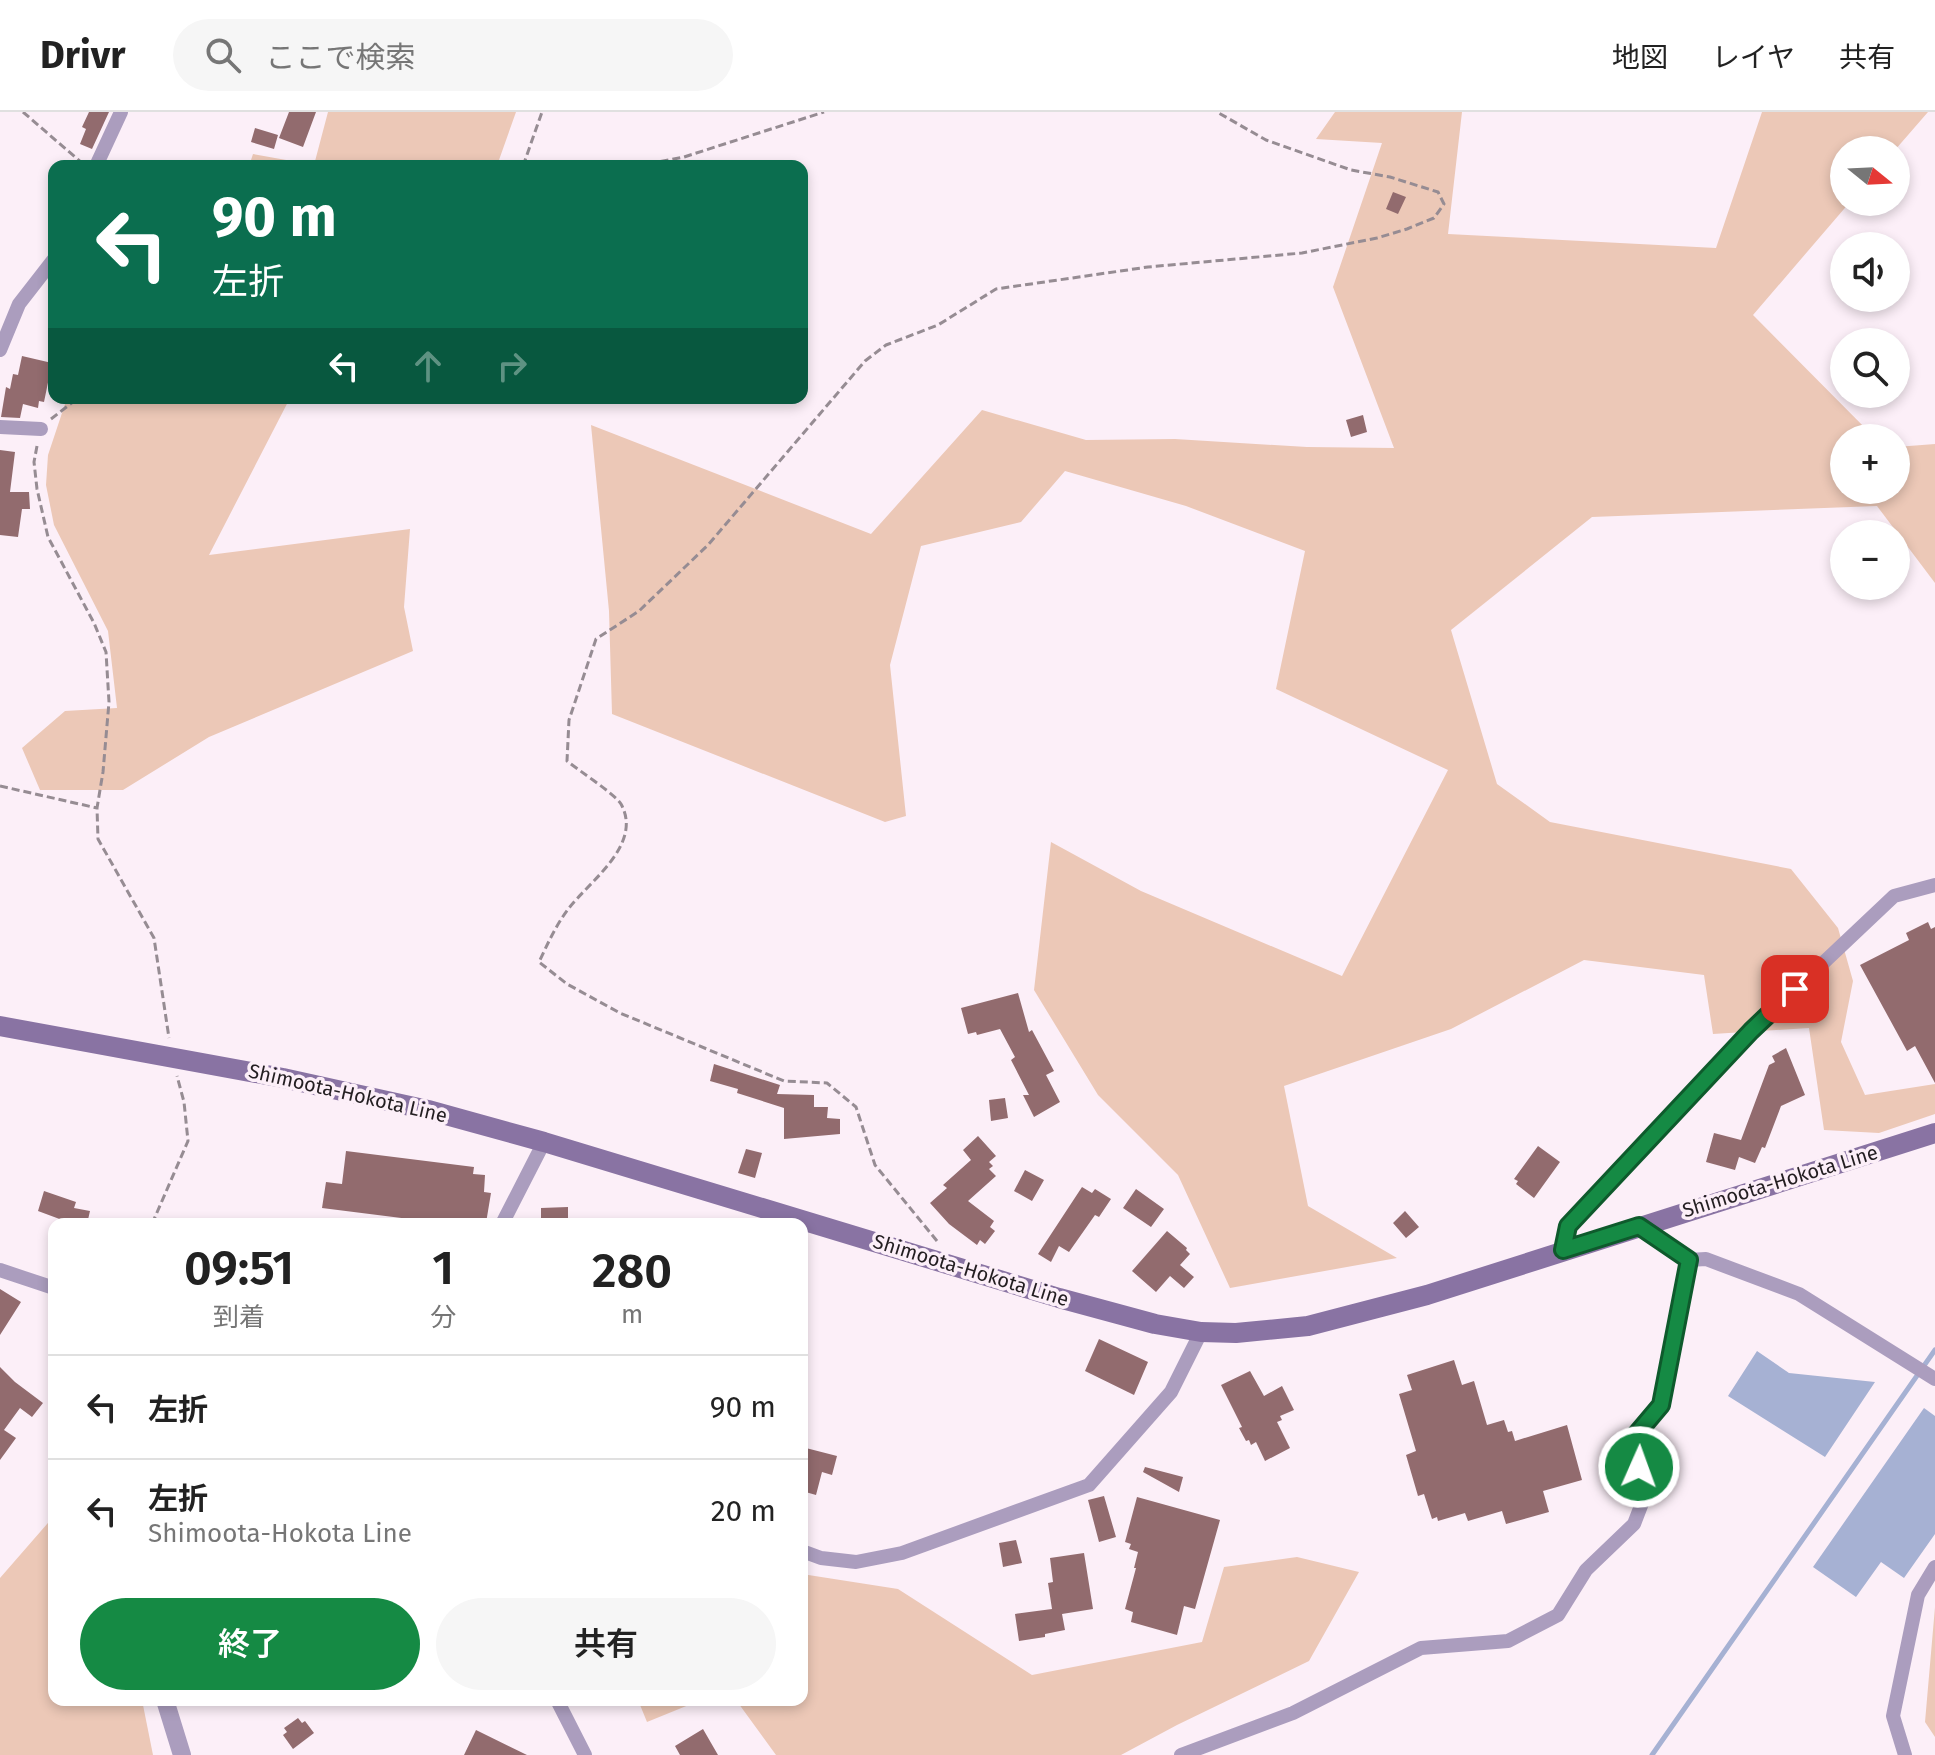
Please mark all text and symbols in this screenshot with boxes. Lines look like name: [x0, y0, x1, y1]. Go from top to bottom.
search box: [173, 19, 733, 91]
text: Drivr: [40, 32, 125, 78]
icon: search: [201, 33, 245, 77]
text: ここで検索: [265, 40, 415, 76]
text: 地図: [1612, 41, 1668, 74]
text: レイヤ: [1712, 41, 1795, 74]
text: 共有: [1839, 41, 1895, 74]
north arrow: [1830, 136, 1910, 216]
map controls: [1830, 136, 1910, 600]
text: 90 m: [212, 184, 337, 251]
icon: left: [80, 192, 184, 296]
button: sound: [1830, 232, 1910, 312]
text: 左折: [212, 260, 284, 304]
button: search: [1830, 328, 1910, 408]
icon: left: [322, 344, 366, 388]
icon: ahead: [406, 344, 450, 388]
icon: right: [490, 344, 534, 388]
button: +: [1830, 424, 1910, 504]
button: −: [1830, 520, 1910, 600]
pin: [1761, 955, 1829, 1023]
icon: arrive: [1773, 967, 1817, 1011]
street label: Shimoota-Hokota Line: [246, 1058, 450, 1128]
street label: Shimoota-Hokota Line: [1679, 1140, 1881, 1222]
street label: Shimoota-Hokota Line: [870, 1229, 1072, 1311]
text: 09:51: [184, 1239, 294, 1297]
text: 1: [432, 1239, 454, 1297]
text: 280: [592, 1242, 672, 1300]
text: m: [621, 1299, 643, 1330]
text: 到着: [213, 1302, 265, 1333]
text: 分: [430, 1302, 456, 1333]
icon: left: [80, 1385, 124, 1429]
text: 90 m: [710, 1389, 776, 1425]
text: 左折: [148, 1392, 208, 1428]
position arrow: [1597, 1425, 1681, 1509]
text: 左折: [148, 1481, 208, 1517]
icon: left: [80, 1489, 124, 1533]
text: 20 m: [711, 1493, 776, 1529]
text: Shimoota-Hokota Line: [148, 1518, 412, 1549]
button: 終了: [80, 1598, 420, 1690]
button: 共有: [436, 1598, 776, 1690]

